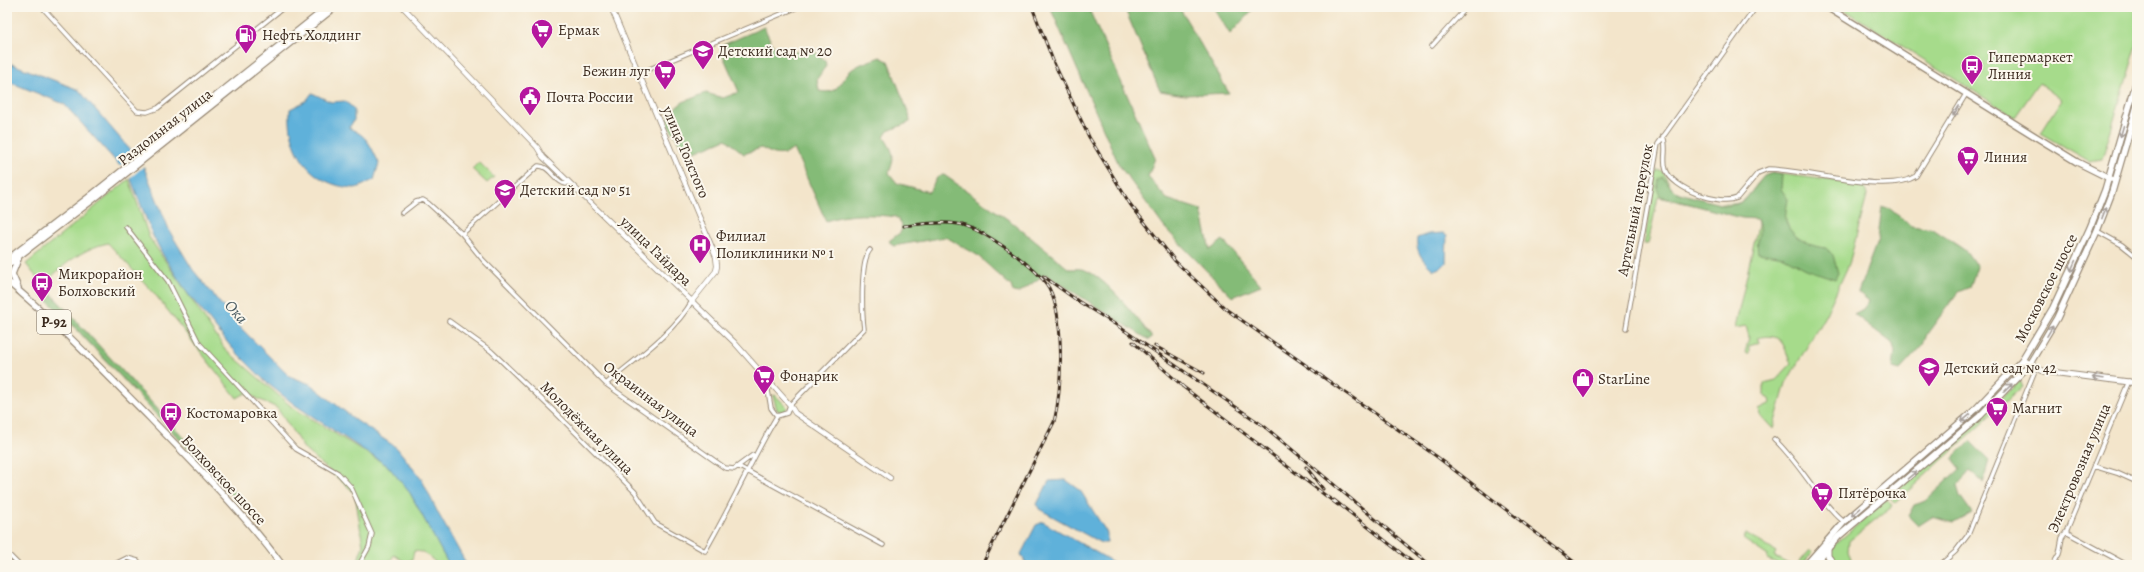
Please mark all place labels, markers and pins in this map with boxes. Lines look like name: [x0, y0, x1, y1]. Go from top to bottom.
supermarket icon: Ермак: [529, 17, 555, 50]
place label: Ермак: [558, 20, 600, 40]
fuel station icon: Нефть Холдинг: [233, 22, 259, 55]
place label: Нефть Холдинг: [262, 25, 361, 45]
school or university icon: Детский сад № 20: [690, 38, 716, 71]
place label: Детский сад № 20: [718, 41, 832, 61]
place label: Гипермаркет Линия: [1988, 47, 2073, 84]
bus stop icon: Гипермаркет Линия: [1959, 53, 1985, 86]
supermarket icon: Бежин луг: [652, 58, 678, 91]
place label: Бежин луг: [582, 61, 651, 81]
public building icon: Почта России: [517, 84, 543, 117]
place label: Почта России: [546, 87, 633, 107]
supermarket icon: Линия: [1955, 144, 1981, 177]
place label: Линия: [1984, 147, 2027, 167]
school or university icon: Детский сад № 51: [492, 177, 518, 210]
place label: Детский сад № 51: [520, 180, 630, 200]
place label: Филиал Поликлиники № 1: [716, 226, 834, 263]
hospital icon: Филиал Поликлиники № 1: [687, 232, 713, 265]
place label: Микрорайон Болховский: [58, 264, 143, 301]
bus stop icon: Микрорайон Болховский: [29, 270, 55, 303]
school or university icon: Детский сад № 42: [1916, 355, 1942, 388]
place label: Детский сад № 42: [1944, 358, 2057, 378]
supermarket icon: Фонарик: [751, 363, 777, 396]
place label: Фонарик: [780, 366, 838, 386]
shop icon: StarLine: [1570, 366, 1596, 399]
place label: StarLine: [1598, 369, 1650, 389]
supermarket icon: Магнит: [1984, 395, 2010, 428]
place label: Магнит: [2012, 398, 2062, 418]
bus stop icon: Костомаровка: [158, 400, 184, 433]
place label: Костомаровка: [186, 403, 278, 423]
supermarket icon: Пятёрочка: [1809, 480, 1835, 513]
place label: Пятёрочка: [1838, 483, 1907, 503]

